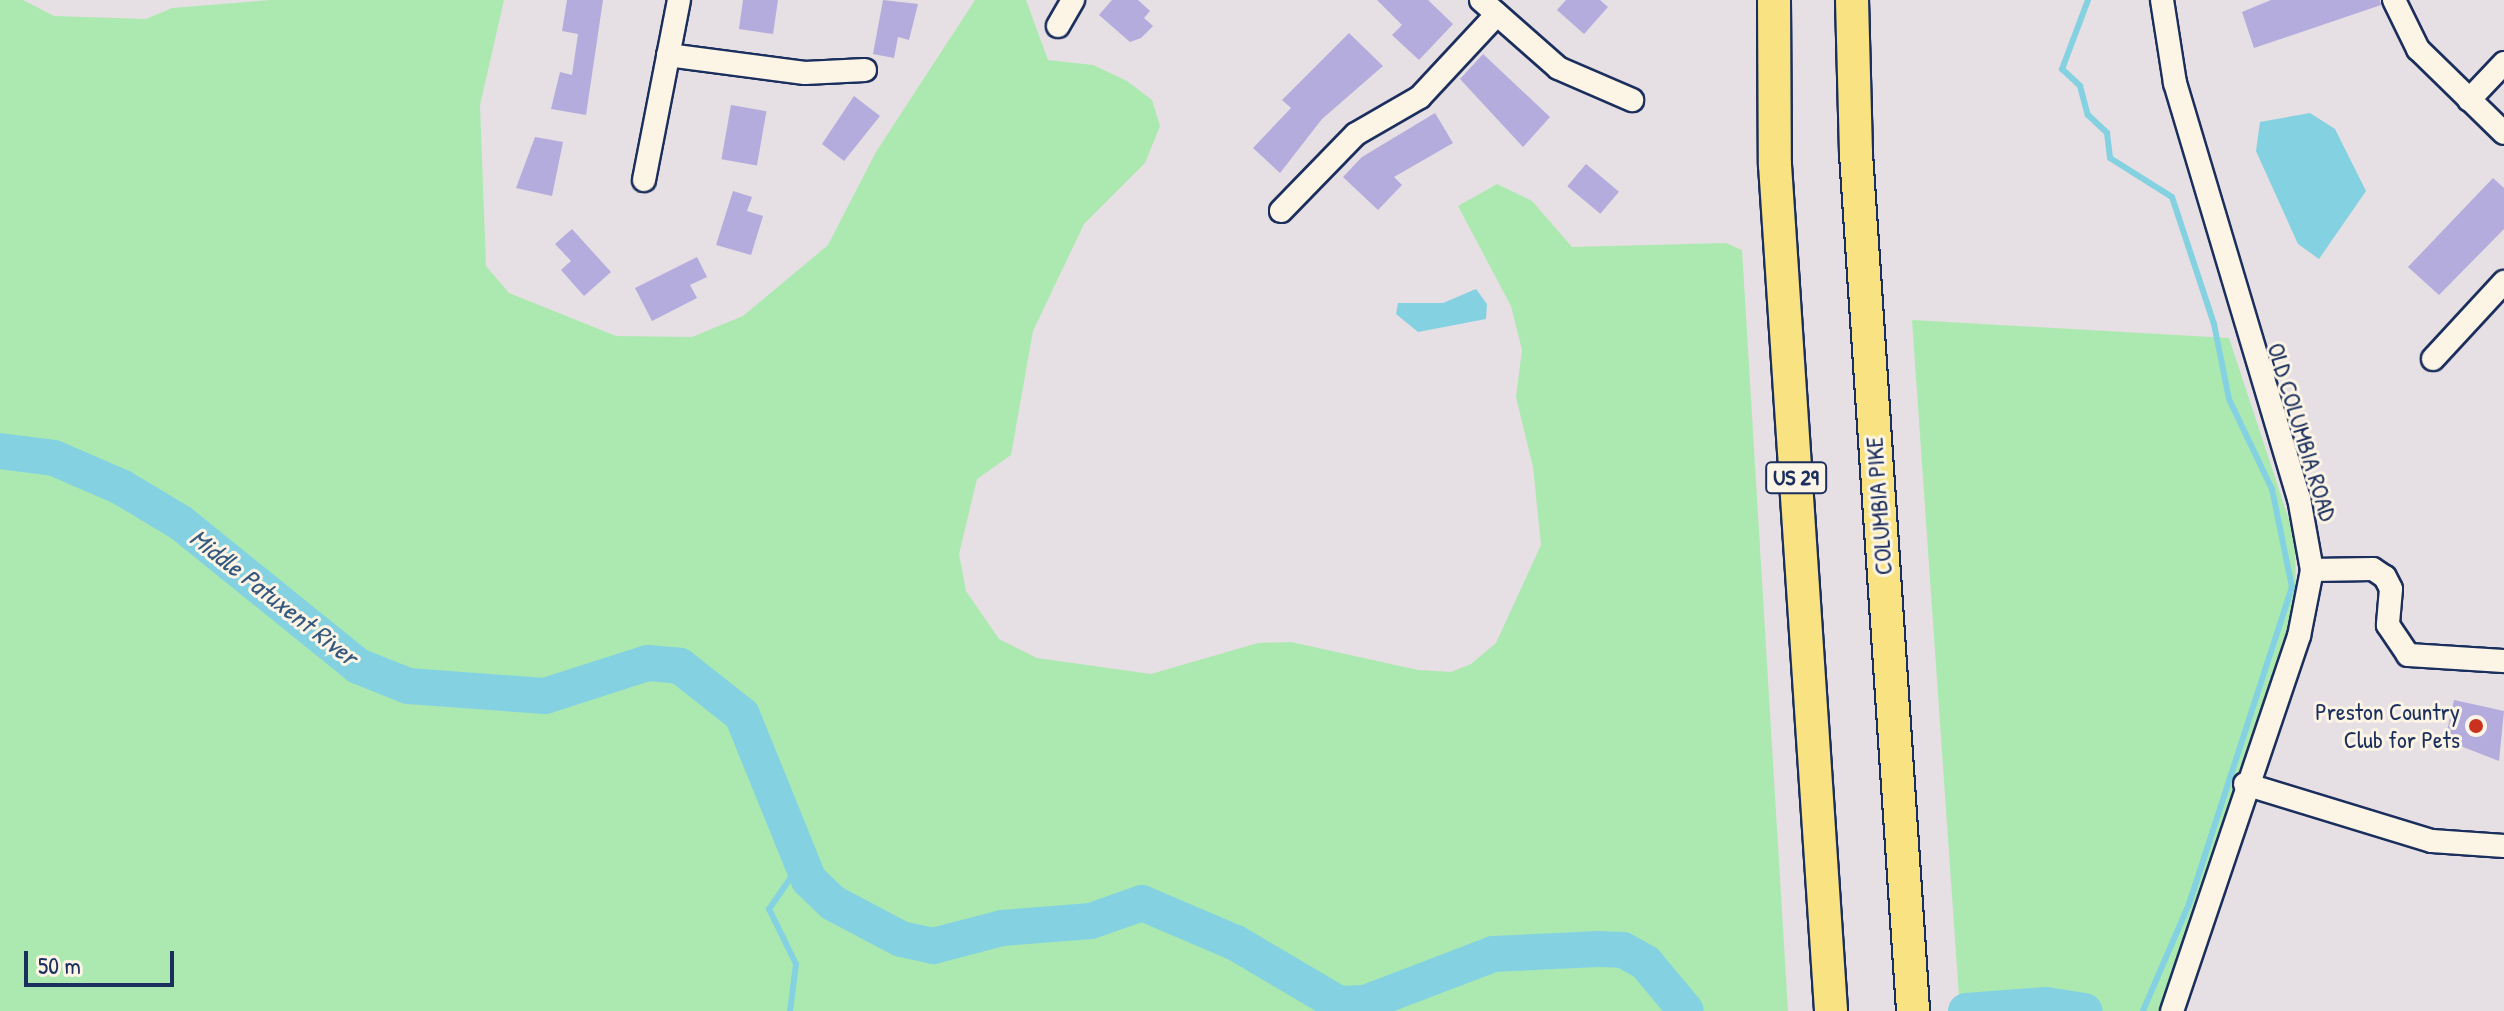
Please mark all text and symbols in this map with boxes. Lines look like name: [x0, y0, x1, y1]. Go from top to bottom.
street label: OLD COLUMBIA ROAD: [2261, 340, 2343, 524]
street label: COLUMBIA PIKE: [1860, 436, 1898, 576]
road number: US 29: [1764, 460, 1828, 496]
water label: Middle Patuxent River: [184, 522, 364, 672]
place label: Preston Country Club for Pets: [2315, 698, 2460, 754]
marker: Preston Country Club for Pets: [2467, 717, 2485, 735]
scale bar: [28, 935, 178, 985]
text: 50 m: [38, 949, 81, 981]

